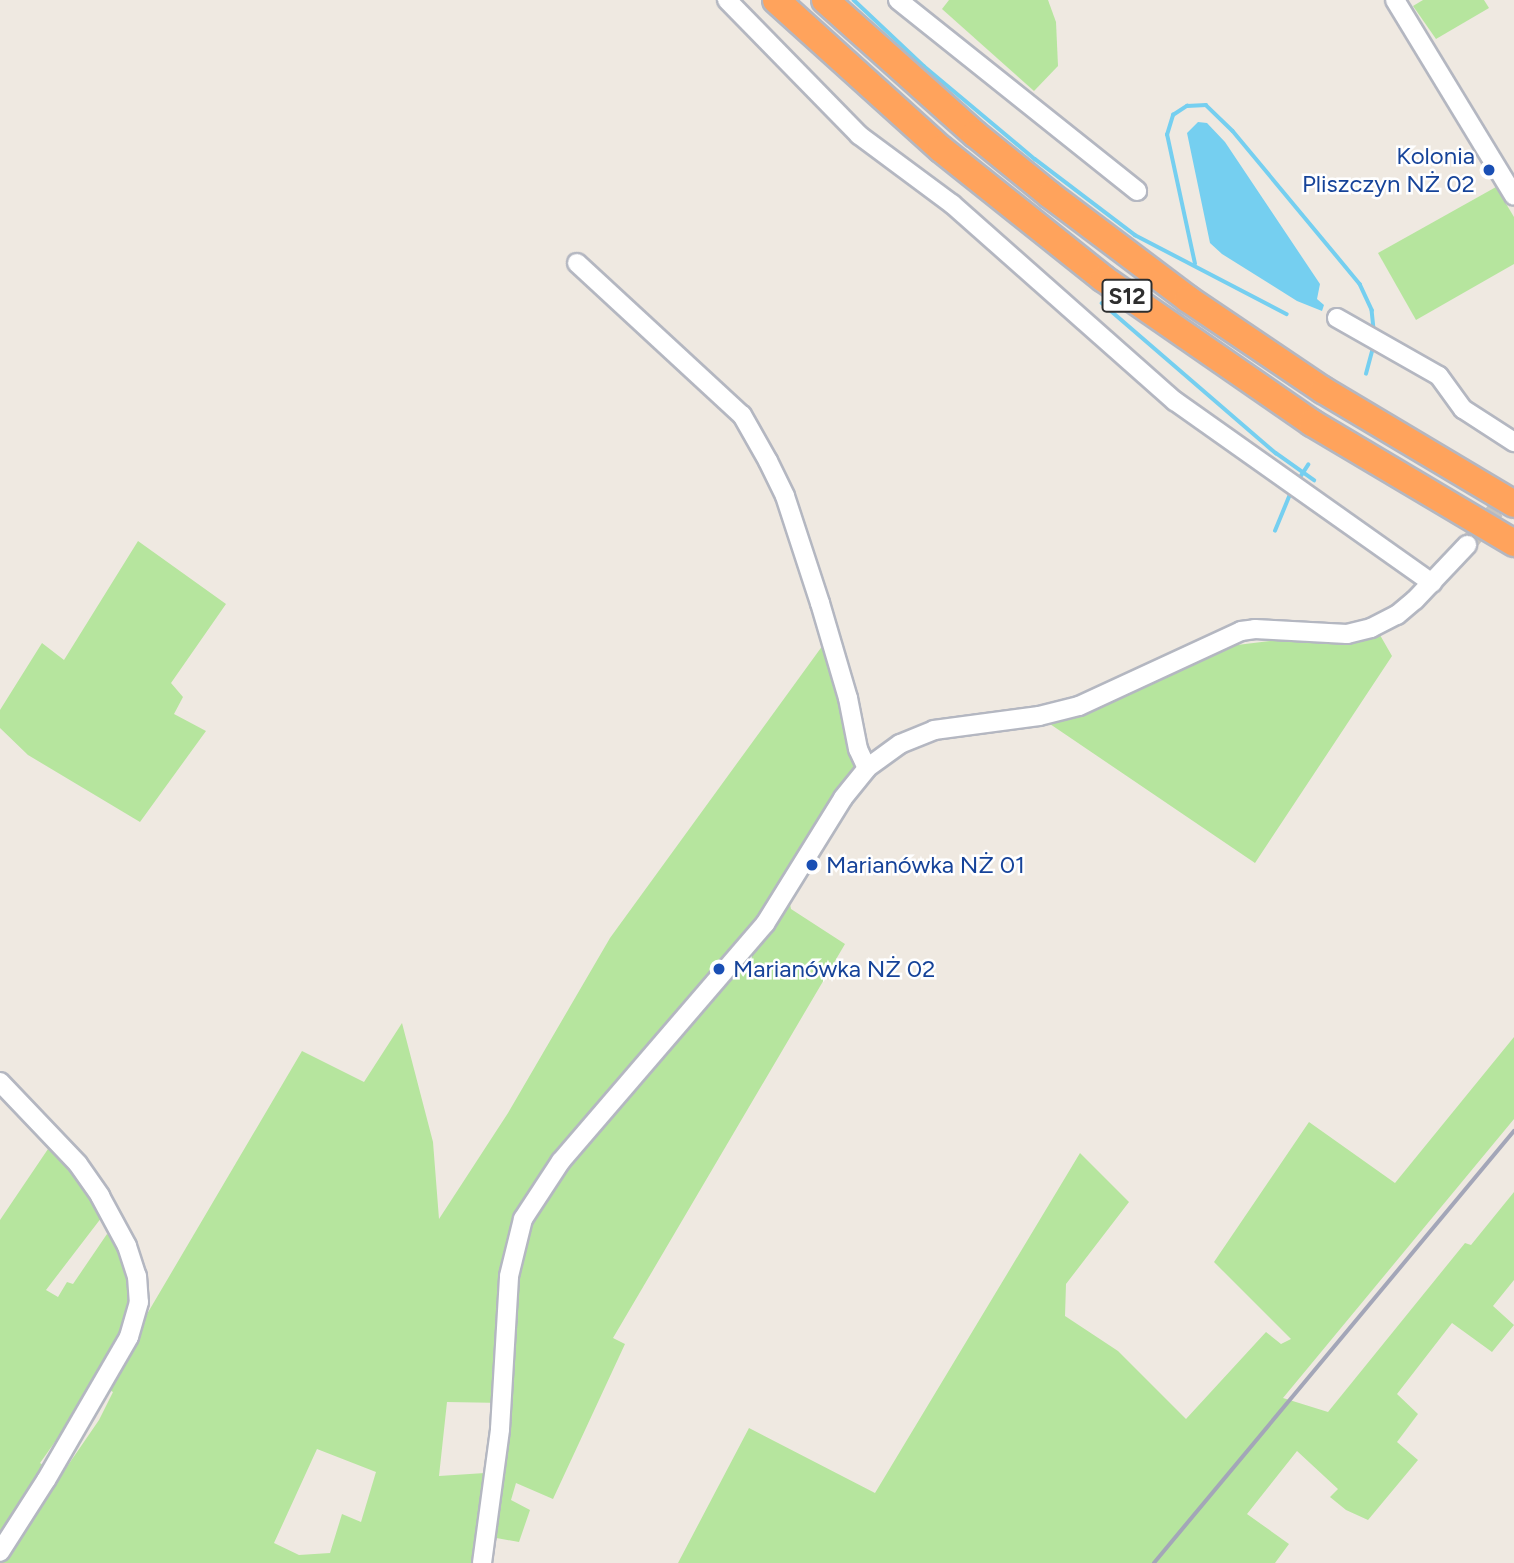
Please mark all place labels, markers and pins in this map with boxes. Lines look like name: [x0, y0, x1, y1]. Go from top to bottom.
place label: Kolonia Pliszczyn NŻ 02: [1302, 142, 1475, 198]
marker: Kolonia Pliszczyn NŻ 02: [1481, 162, 1497, 178]
place label: Marianówka NŻ 01: [826, 851, 1025, 879]
marker: Marianówka NŻ 01: [804, 857, 820, 873]
place label: Marianówka NŻ 02: [733, 955, 936, 983]
marker: Marianówka NŻ 02: [711, 961, 727, 977]

